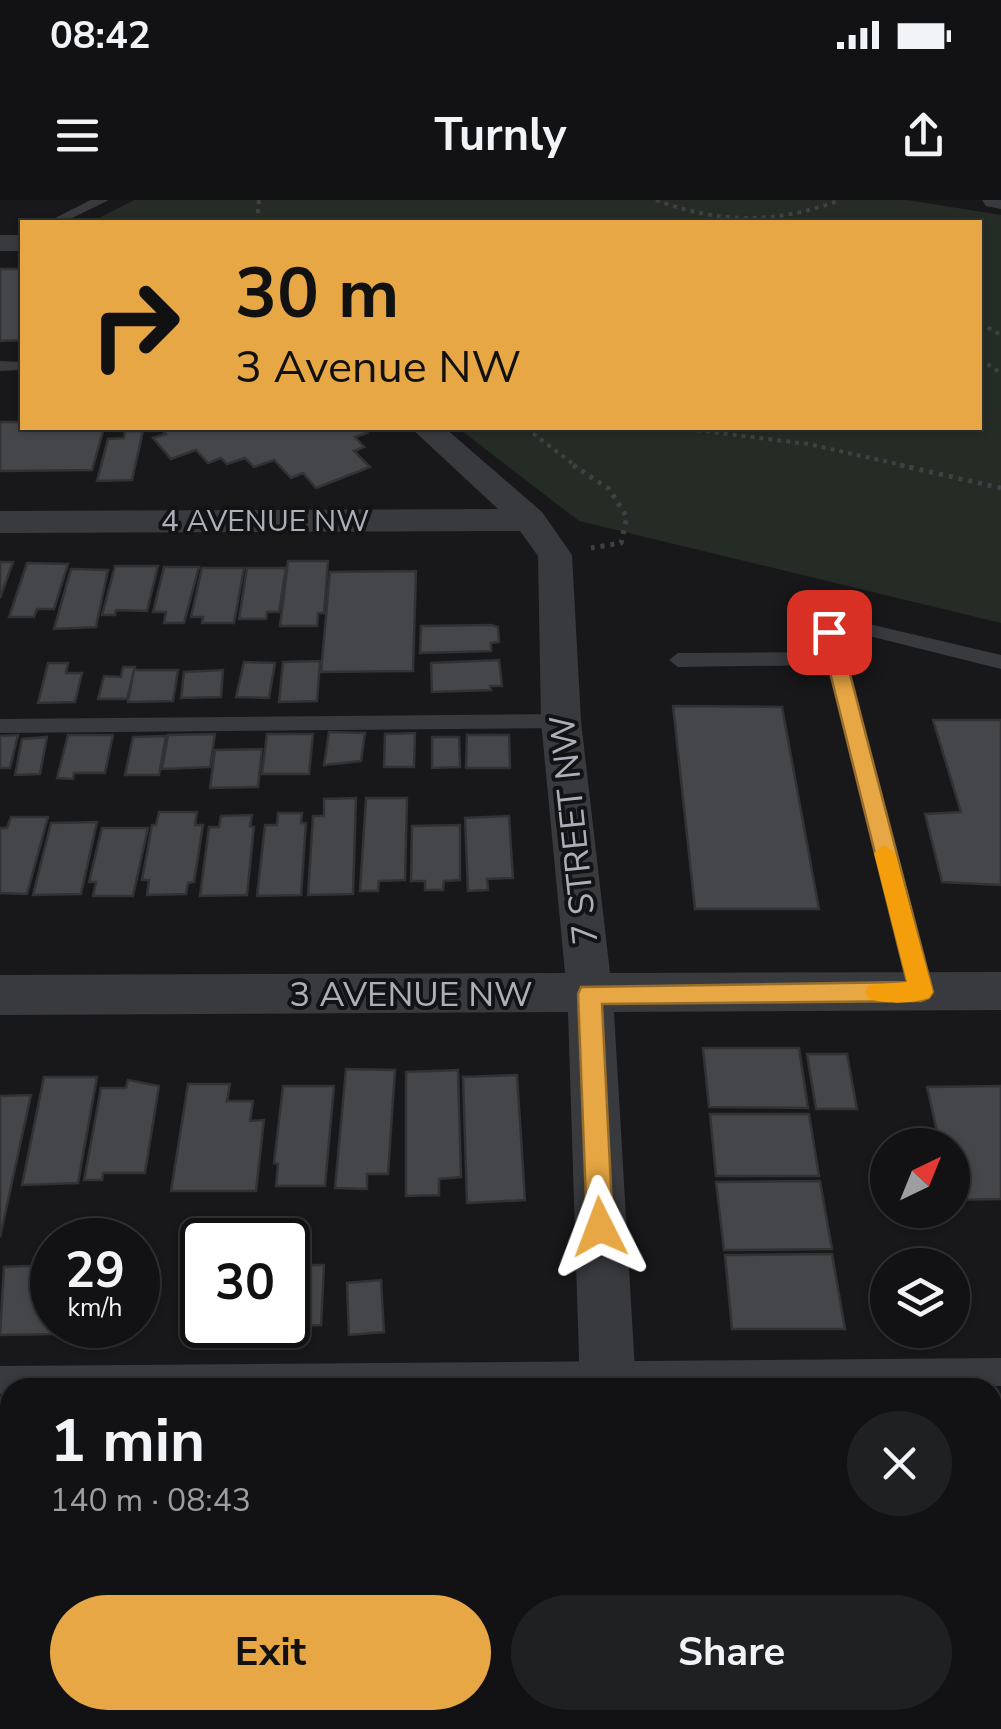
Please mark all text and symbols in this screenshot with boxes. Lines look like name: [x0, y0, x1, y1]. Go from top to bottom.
text: 08:42: [50, 10, 151, 61]
text: Turnly: [434, 105, 567, 166]
icon: menu: [50, 108, 105, 163]
icon: share: [896, 108, 951, 163]
text: 30 m: [235, 246, 399, 342]
icon: right: [70, 260, 200, 390]
text: 3 Avenue NW: [235, 337, 521, 398]
street label: 4 AVENUE NW: [161, 501, 369, 542]
pin: [787, 590, 872, 675]
icon: arrive: [802, 605, 857, 660]
street label: 7 STREET NW: [539, 713, 609, 947]
street label: 3 AVENUE NW: [289, 971, 533, 1018]
north arrow: [870, 1128, 970, 1228]
map controls: [870, 1128, 970, 1348]
position arrow: [548, 1175, 652, 1279]
speed limit sign: 30: [180, 1218, 310, 1348]
text: 29: [65, 1236, 125, 1305]
button: layers: [870, 1248, 970, 1348]
text: km/h: [67, 1291, 123, 1325]
text: 1 min: [50, 1400, 205, 1482]
button: close: [847, 1411, 952, 1516]
text: 140 m · 08:43: [50, 1479, 251, 1522]
button: Exit: [50, 1595, 491, 1710]
button: Share: [511, 1595, 952, 1710]

